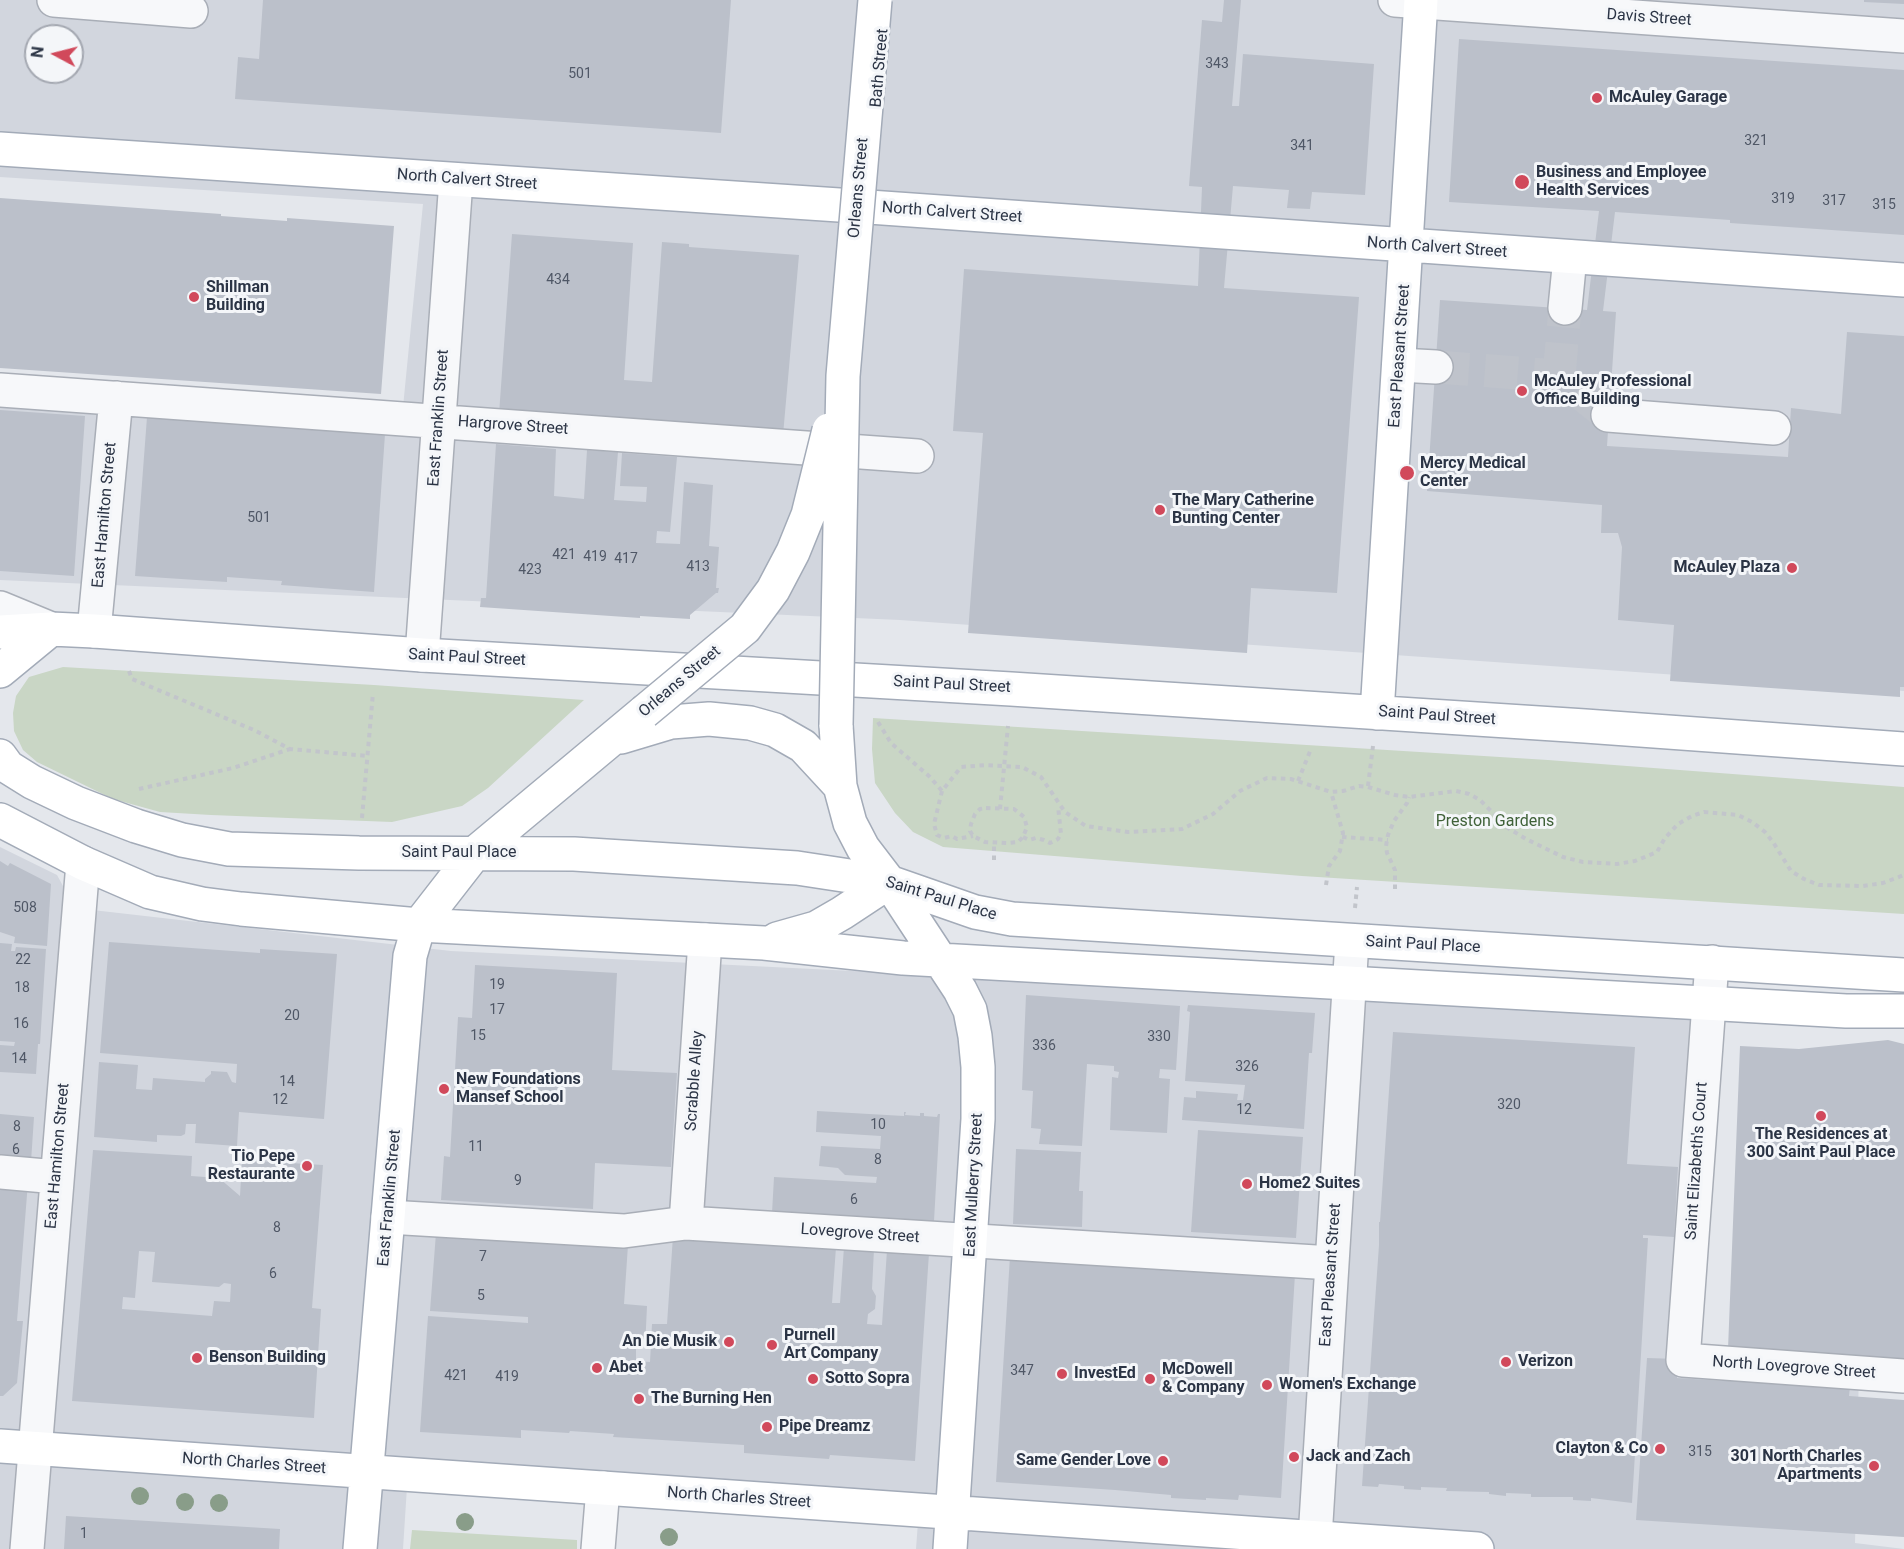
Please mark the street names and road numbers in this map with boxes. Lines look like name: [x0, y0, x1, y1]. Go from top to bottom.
street label: Davis Street: [1606, 5, 1692, 31]
street label: Bath Street: [867, 28, 893, 108]
street label: Orleans Street: [845, 137, 873, 239]
street label: North Calvert Street: [396, 166, 538, 194]
street label: North Calvert Street: [881, 199, 1023, 227]
street label: North Calvert Street: [1366, 234, 1508, 262]
street label: East Pleasant Street: [1385, 284, 1415, 428]
street label: East Franklin Street: [425, 349, 453, 487]
street label: Hargrove Street: [457, 413, 569, 439]
street label: East Hamilton Street: [89, 441, 121, 589]
street label: Orleans Street: [635, 642, 725, 722]
street label: Saint Paul Street: [408, 645, 526, 671]
street label: Saint Paul Street: [893, 672, 1011, 698]
street label: Saint Paul Street: [1378, 702, 1496, 730]
street label: Saint Paul Place: [401, 843, 517, 863]
street label: Saint Paul Place: [883, 873, 999, 925]
street label: Saint Paul Place: [1365, 932, 1481, 958]
street label: Scrabble Alley: [682, 1030, 708, 1132]
street label: Saint Elizabeth's Court: [1682, 1081, 1712, 1241]
street label: East Hamilton Street: [42, 1082, 74, 1230]
street label: East Mulberry Street: [961, 1113, 987, 1257]
street label: East Franklin Street: [374, 1129, 406, 1267]
street label: East Pleasant Street: [1316, 1203, 1346, 1347]
street label: Lovegrove Street: [800, 1220, 920, 1248]
street label: North Lovegrove Street: [1712, 1353, 1876, 1383]
street label: North Charles Street: [181, 1449, 327, 1479]
street label: North Charles Street: [666, 1483, 812, 1513]

